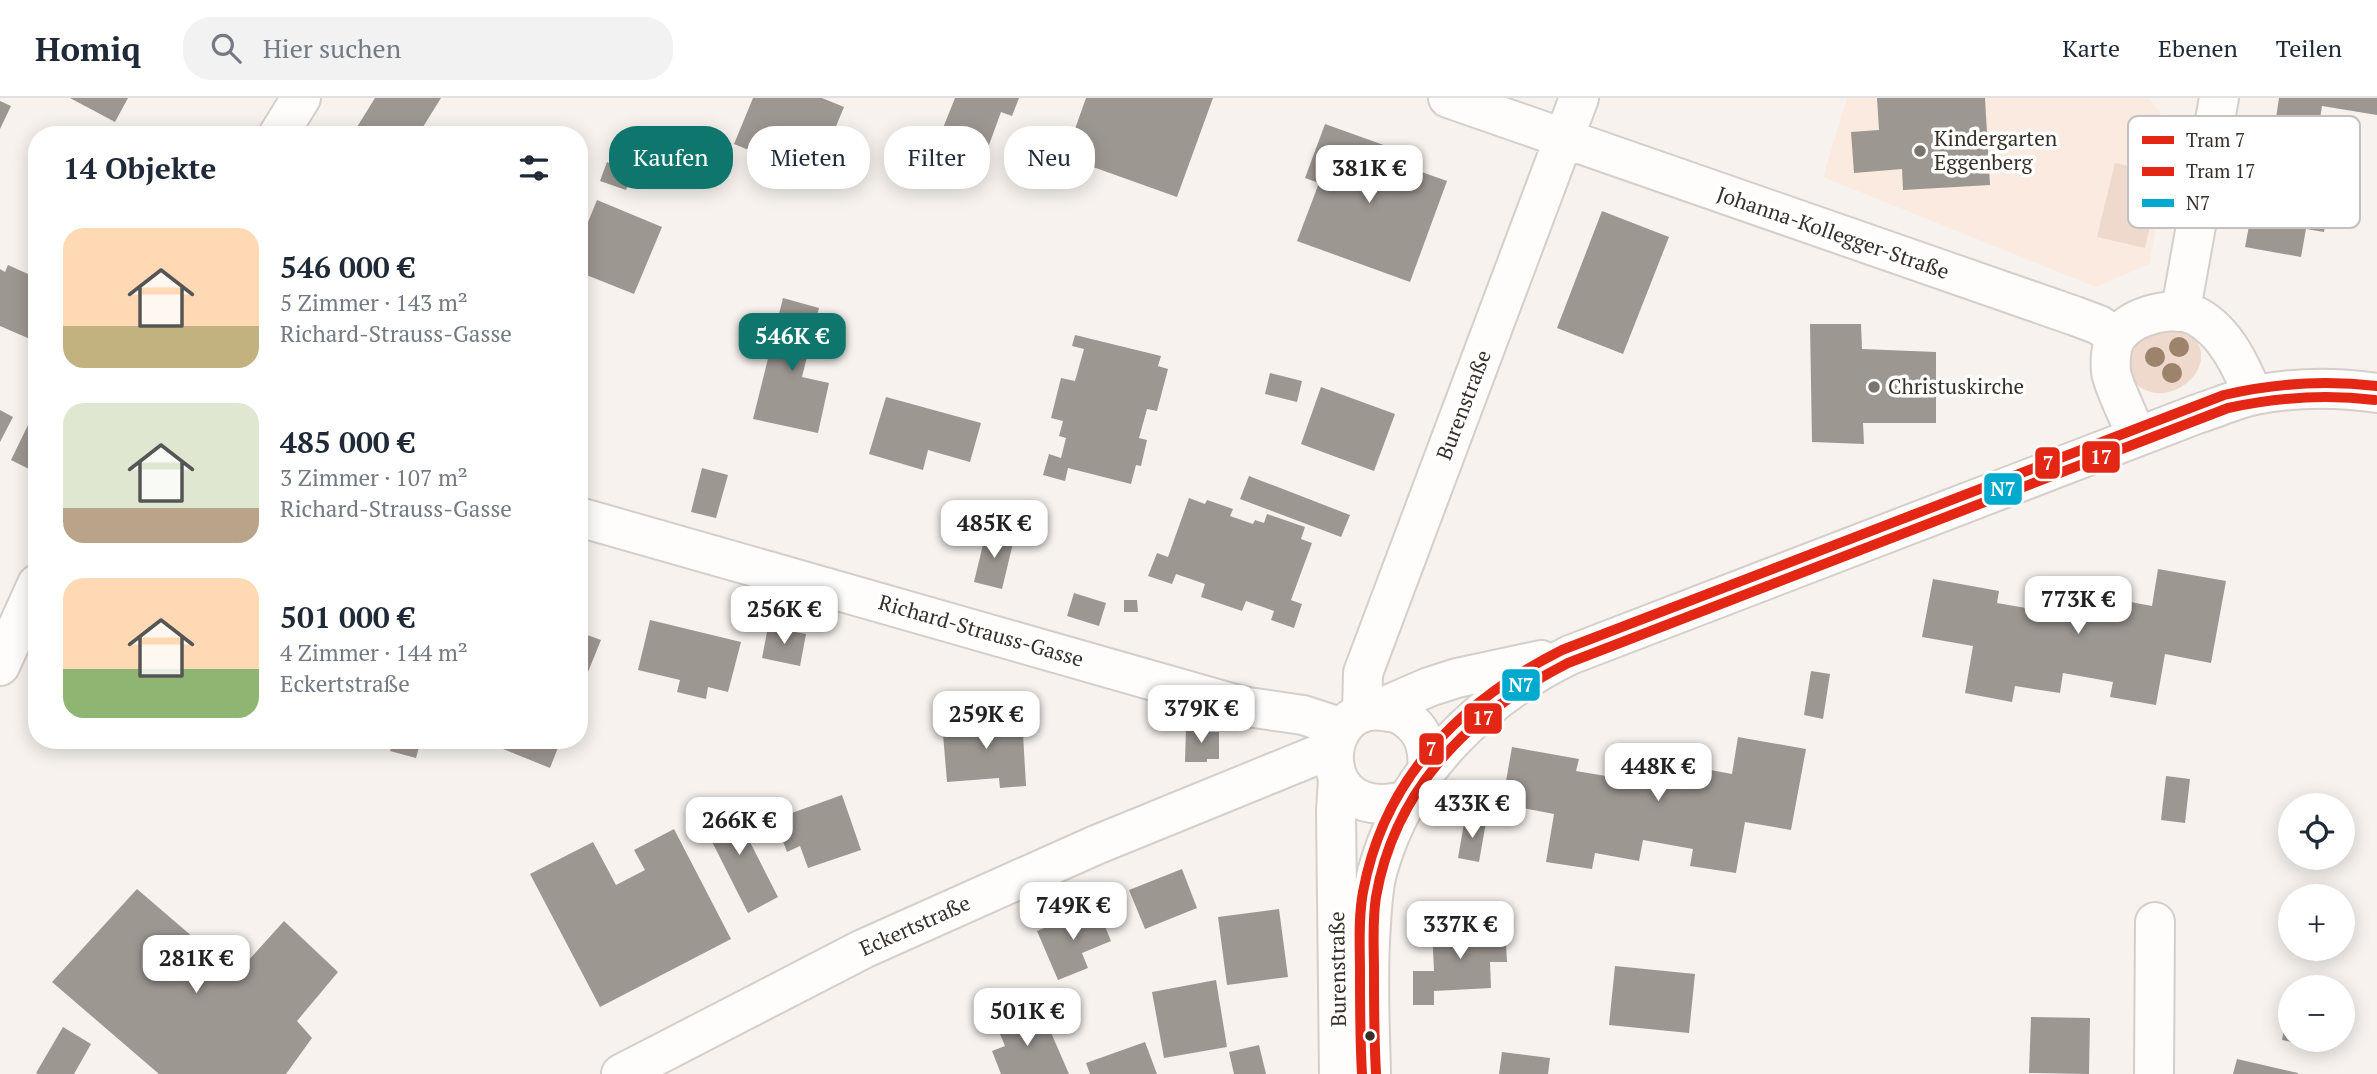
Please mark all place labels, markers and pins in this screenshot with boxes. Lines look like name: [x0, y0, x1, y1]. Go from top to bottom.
place label: Kindergarten Eggenberg: [1934, 124, 2058, 176]
marker: Kindergarten Eggenberg: [1912, 143, 1928, 159]
pin: 381K €: [1312, 146, 1426, 205]
pin: 546K €: [735, 314, 849, 373]
place label: Christuskirche: [1888, 372, 2024, 400]
marker: Christuskirche: [1866, 379, 1882, 395]
pin: 485K €: [937, 500, 1051, 560]
pin: 773K €: [2021, 576, 2135, 636]
pin: 256K €: [727, 587, 841, 646]
pin: 379K €: [1144, 686, 1258, 745]
pin: 259K €: [929, 692, 1043, 751]
pin: 448K €: [1601, 744, 1715, 803]
pin: 433K €: [1415, 780, 1529, 840]
pin: 266K €: [682, 798, 796, 857]
pin: 749K €: [1016, 882, 1130, 942]
pin: 337K €: [1403, 902, 1517, 961]
pin: 281K €: [139, 936, 253, 995]
pin: 501K €: [970, 988, 1084, 1048]
unlabelled marker: [1363, 1029, 1377, 1043]

